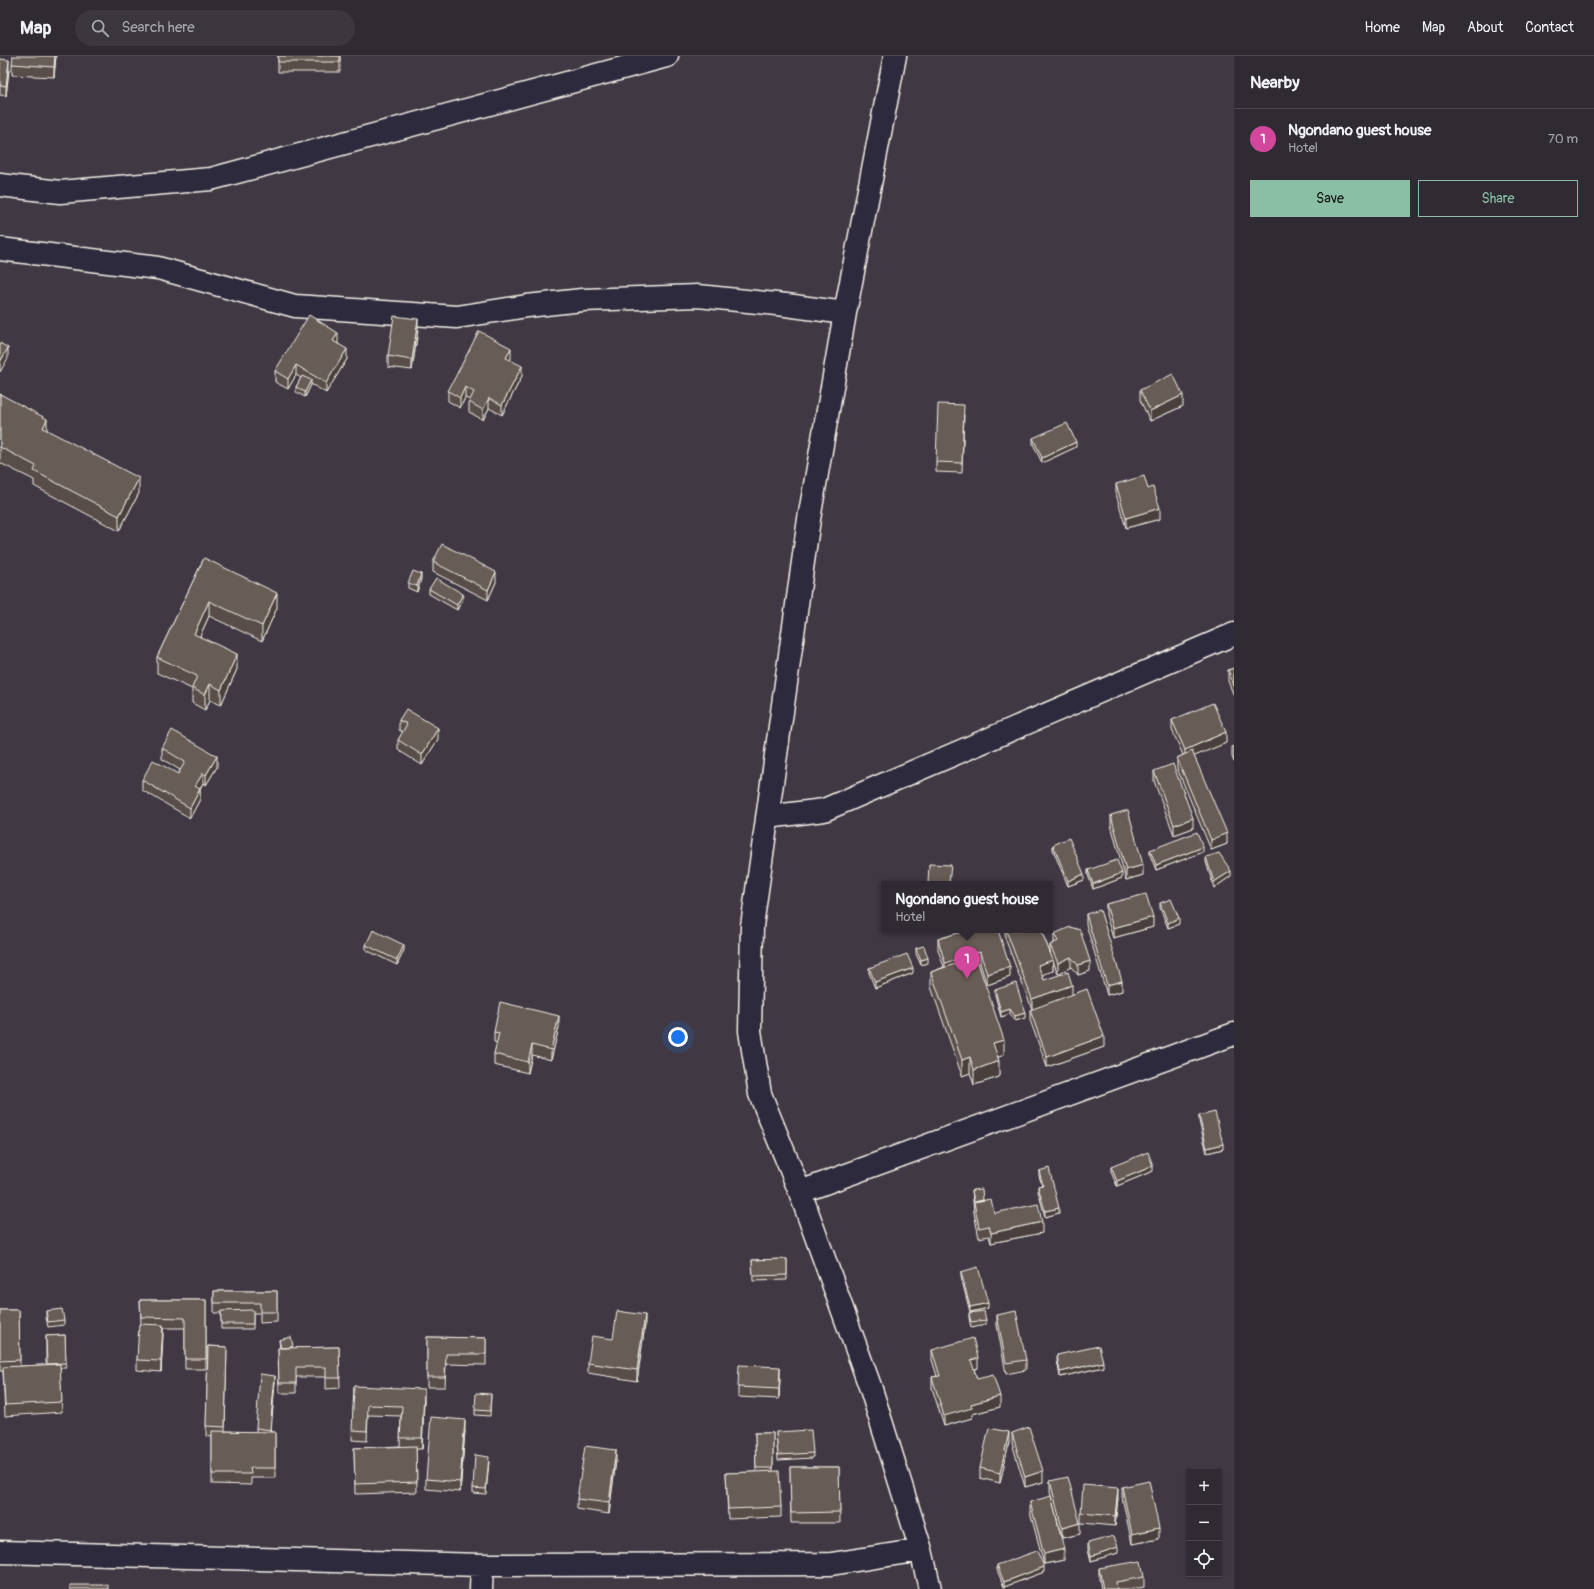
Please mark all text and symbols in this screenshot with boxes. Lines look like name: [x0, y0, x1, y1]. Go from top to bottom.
search box: [75, 10, 355, 46]
text: Map: [20, 16, 51, 40]
icon: search: [89, 17, 111, 39]
text: Search here: [121, 18, 195, 37]
text: Home: [1365, 19, 1400, 36]
text: Map: [1422, 19, 1445, 36]
text: About: [1467, 19, 1503, 36]
text: Contact: [1525, 19, 1574, 36]
text: Nearby: [1250, 72, 1299, 93]
text: Ngondano guest house: [1288, 121, 1431, 140]
text: 1: [1260, 131, 1266, 147]
text: 70 m: [1548, 131, 1578, 147]
text: Hotel: [1288, 140, 1318, 156]
button: Save: [1250, 180, 1410, 217]
button: Share: [1418, 180, 1578, 217]
popup: [881, 881, 1053, 933]
text: Ngondano guest house: [895, 890, 1039, 909]
text: Hotel: [895, 909, 925, 925]
pin: 1: [954, 946, 980, 979]
your location: [668, 1027, 688, 1047]
map controls: [1186, 1469, 1222, 1577]
button: +: [1186, 1469, 1222, 1505]
button: −: [1186, 1505, 1222, 1541]
button: locate: [1186, 1541, 1222, 1577]

